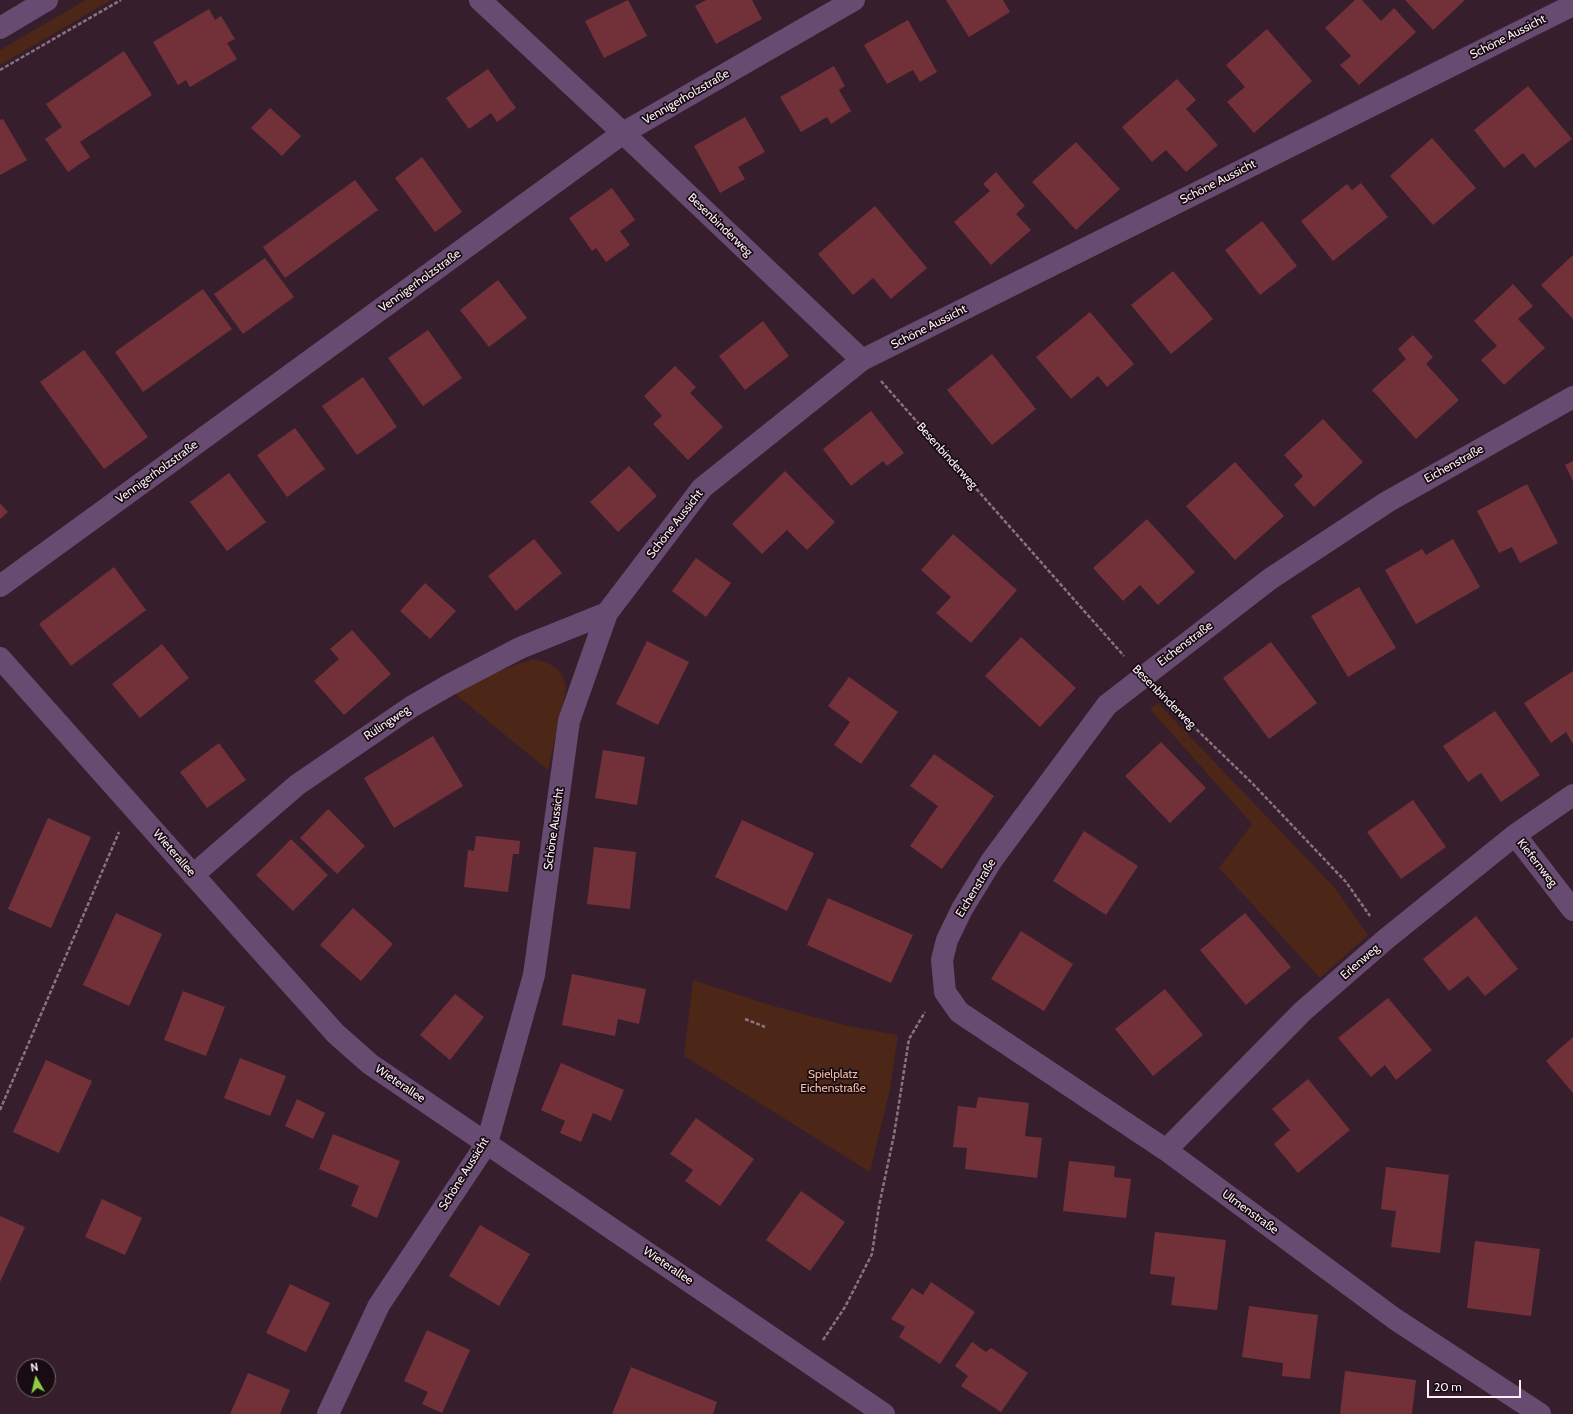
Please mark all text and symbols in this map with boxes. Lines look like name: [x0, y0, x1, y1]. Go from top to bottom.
street label: Schöne Aussicht: [1468, 12, 1548, 62]
street label: Vennigerholzstraße: [640, 66, 732, 128]
street label: Schöne Aussicht: [1178, 157, 1258, 207]
street label: Besenbinderweg: [685, 191, 755, 259]
street label: Vennigerholzstraße: [376, 246, 464, 316]
street label: Schöne Aussicht: [889, 302, 969, 352]
street label: Besenbinderweg: [913, 420, 981, 492]
street label: Vennigerholzstraße: [113, 437, 201, 507]
street label: Eichenstraße: [1422, 442, 1486, 486]
street label: Schöne Aussicht: [644, 487, 706, 561]
street label: Eichenstraße: [1154, 618, 1216, 670]
street label: Besenbinderweg: [1129, 662, 1199, 732]
street label: Rülingweg: [361, 702, 413, 744]
street label: Schöne Aussicht: [541, 787, 567, 871]
street label: Wieterallee: [150, 827, 198, 879]
street label: Kiefernweg: [1514, 836, 1560, 890]
street label: Eichenstraße: [953, 856, 999, 920]
street label: Erlenweg: [1338, 941, 1382, 983]
street label: Wieterallee: [372, 1062, 428, 1106]
park label: Spielplatz Eichenstraße: [800, 1067, 866, 1095]
street label: Schöne Aussicht: [436, 1135, 492, 1213]
street label: Ulmenstraße: [1219, 1187, 1281, 1237]
street label: Wieterallee: [640, 1244, 696, 1288]
north arrow: [16, 1358, 56, 1398]
text: N: [30, 1360, 39, 1375]
scale bar: [1429, 1372, 1523, 1398]
text: 20 m: [1434, 1379, 1462, 1394]

